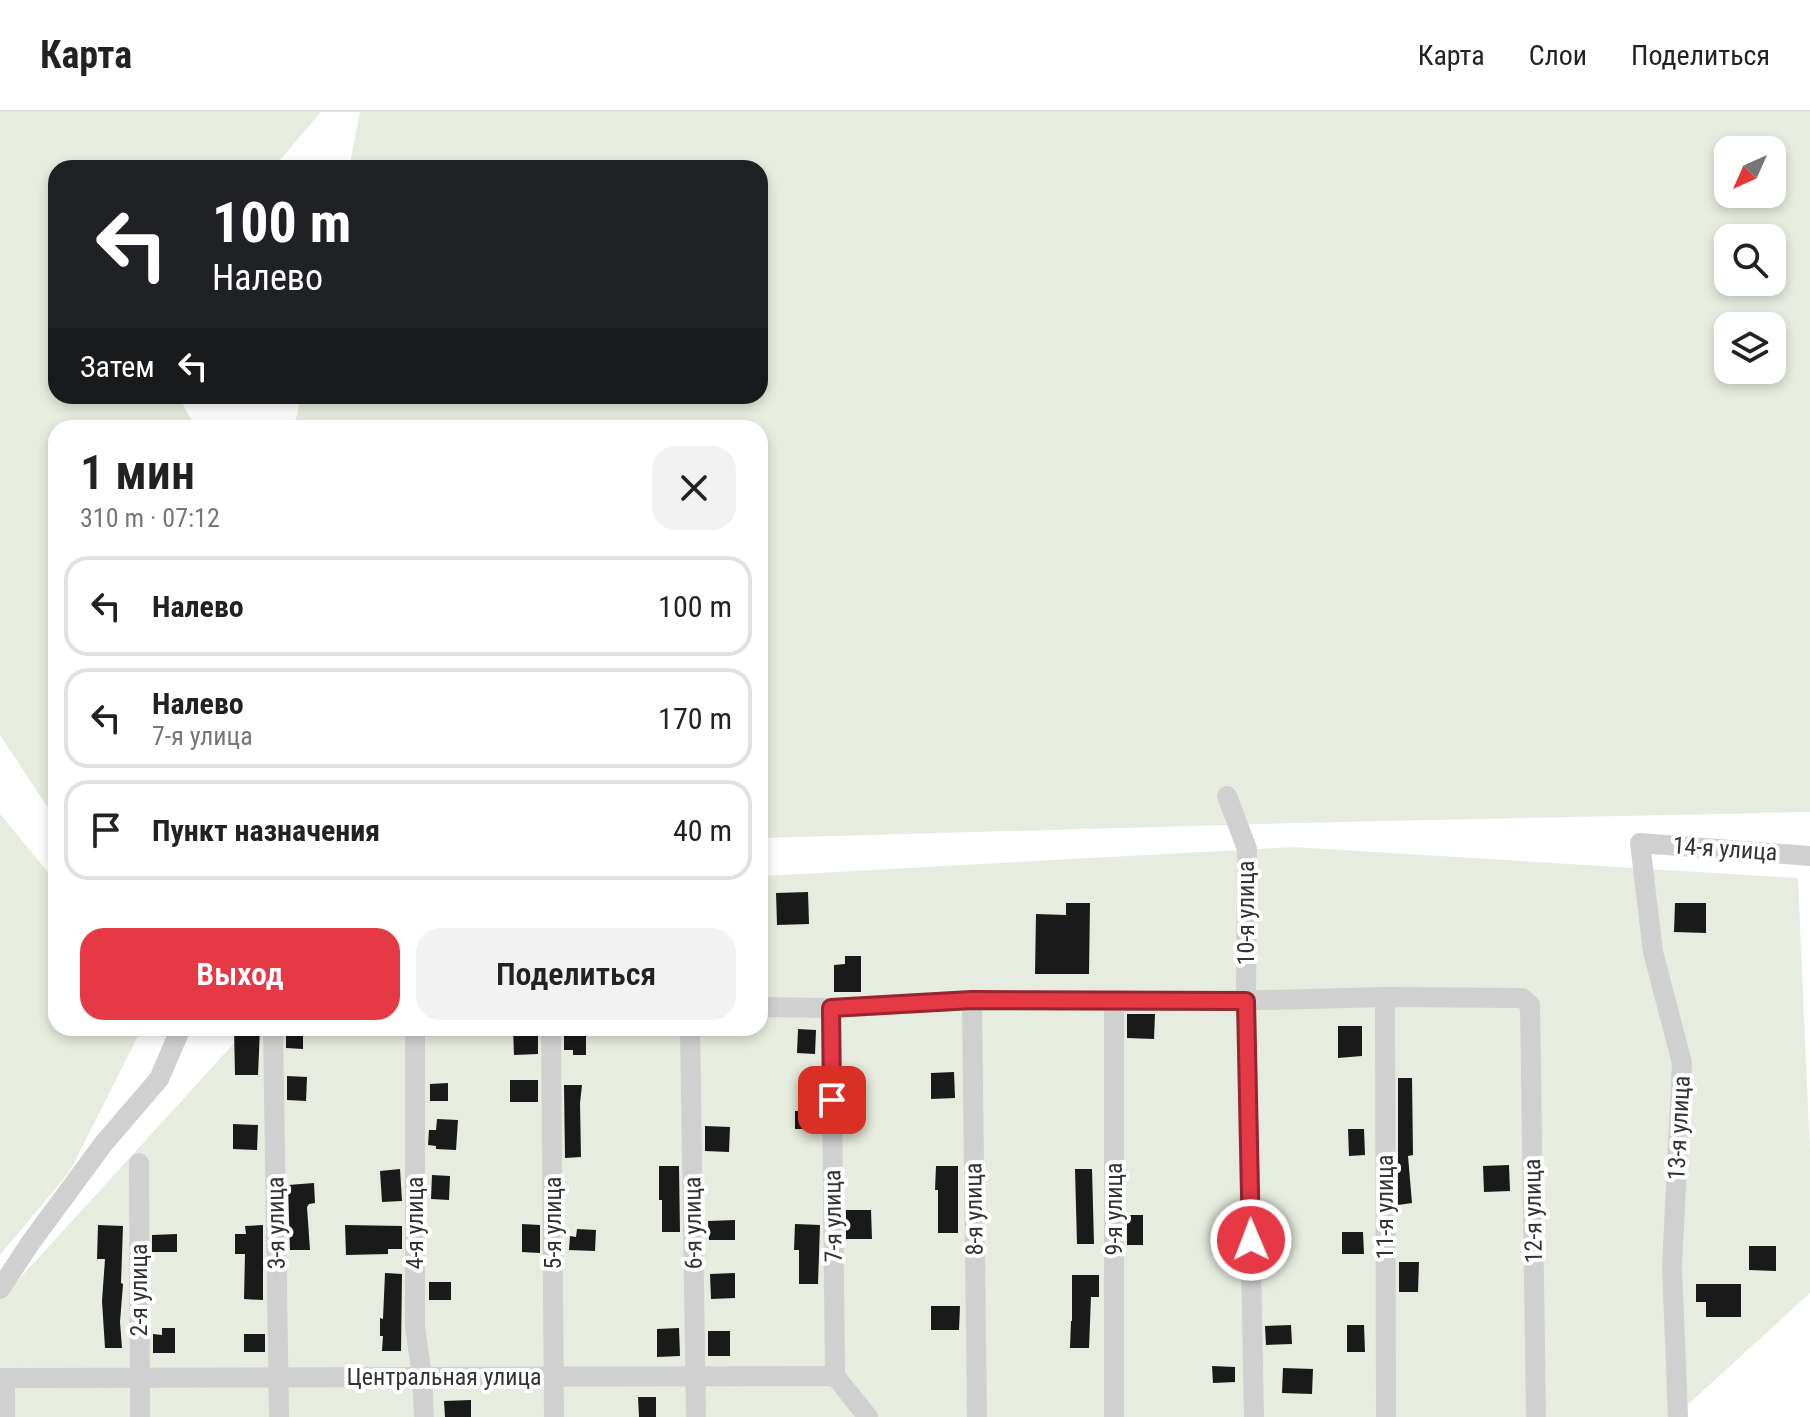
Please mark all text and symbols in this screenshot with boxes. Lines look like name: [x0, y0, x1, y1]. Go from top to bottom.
text: Карта: [40, 33, 132, 77]
text: Карта: [1418, 39, 1485, 72]
text: Слои: [1529, 39, 1587, 72]
text: Поделиться: [1631, 39, 1770, 72]
north arrow: [1714, 136, 1786, 208]
map controls: [1714, 136, 1786, 384]
text: 100 m: [212, 190, 351, 256]
icon: left: [80, 192, 184, 296]
button: search: [1714, 224, 1786, 296]
text: Налево: [212, 257, 323, 299]
button: layers: [1714, 312, 1786, 384]
icon: left: [171, 344, 215, 388]
text: Затем: [80, 349, 155, 384]
text: 1 мин: [80, 444, 195, 501]
button: close: [652, 446, 736, 530]
text: 310 m · 07:12: [80, 503, 220, 533]
icon: left: [84, 584, 128, 628]
text: Налево: [152, 589, 244, 624]
text: 100 m: [658, 589, 732, 624]
text: Налево: [152, 686, 244, 721]
icon: left: [84, 696, 128, 740]
text: 170 m: [658, 701, 732, 736]
text: 7-я улица: [152, 721, 253, 751]
icon: arrive: [84, 808, 128, 852]
text: Пункт назначения: [152, 813, 380, 848]
text: 40 m: [673, 813, 732, 848]
street label: 14-я улица: [1672, 831, 1778, 867]
street label: 10-я улица: [1232, 861, 1260, 965]
button: Выход: [80, 928, 400, 1020]
button: Поделиться: [416, 928, 736, 1020]
pin: [798, 1066, 866, 1134]
street label: 13-я улица: [1662, 1075, 1696, 1181]
icon: arrive: [810, 1078, 854, 1122]
street label: 11-я улица: [1371, 1155, 1399, 1259]
street label: 12-я улица: [1518, 1158, 1548, 1264]
street label: 8-я улица: [959, 1162, 989, 1256]
street label: 9-я улица: [1100, 1163, 1128, 1255]
street label: 7-я улица: [818, 1169, 848, 1263]
street label: 3-я улица: [261, 1176, 291, 1270]
street label: 6-я улица: [678, 1176, 708, 1270]
street label: 4-я улица: [401, 1177, 429, 1269]
street label: 5-я улица: [539, 1177, 567, 1269]
position arrow: [1209, 1198, 1293, 1282]
street label: 2-я улица: [125, 1244, 153, 1336]
street label: Центральная улица: [347, 1363, 541, 1391]

